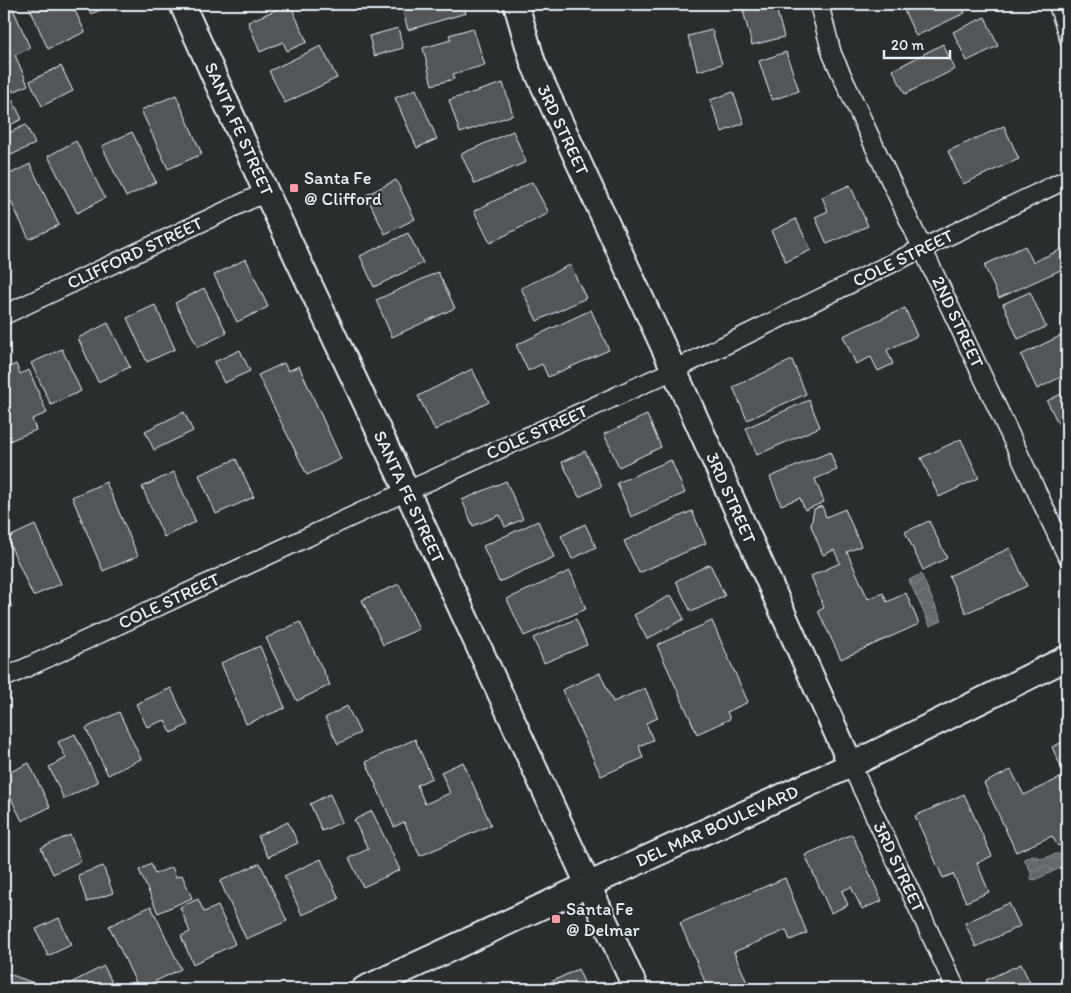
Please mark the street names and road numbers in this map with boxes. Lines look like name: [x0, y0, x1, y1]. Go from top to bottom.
street label: SANTA FE STREET: [200, 59, 278, 199]
street label: 3RD STREET: [532, 81, 594, 179]
street label: CLIFFORD STREET: [64, 212, 206, 294]
street label: COLE STREET: [849, 224, 957, 292]
street label: 2ND STREET: [927, 273, 989, 371]
street label: COLE STREET: [483, 400, 591, 464]
street label: SANTA FE STREET: [369, 427, 449, 567]
street label: 3RD STREET: [701, 449, 761, 547]
street label: COLE STREET: [115, 568, 223, 634]
street label: DEL MAR BOULEVARD: [632, 780, 802, 872]
street label: 3RD STREET: [868, 818, 930, 916]

